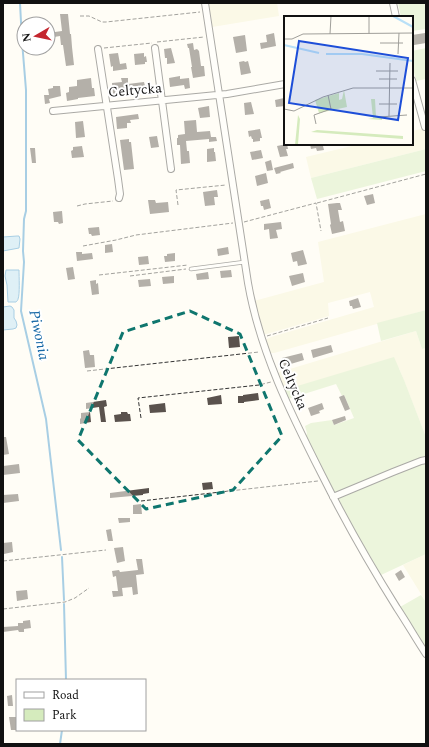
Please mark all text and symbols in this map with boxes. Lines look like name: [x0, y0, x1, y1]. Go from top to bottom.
north arrow: [16, 16, 56, 56]
inset map: [284, 16, 413, 145]
text: N: [18, 32, 36, 43]
street label: Celtycka: [107, 77, 163, 103]
water label: Piwonia: [22, 308, 56, 363]
street label: Celtycka: [273, 355, 313, 413]
legend: [16, 679, 146, 731]
text: Road: [52, 686, 79, 705]
text: Park: [52, 706, 77, 725]

